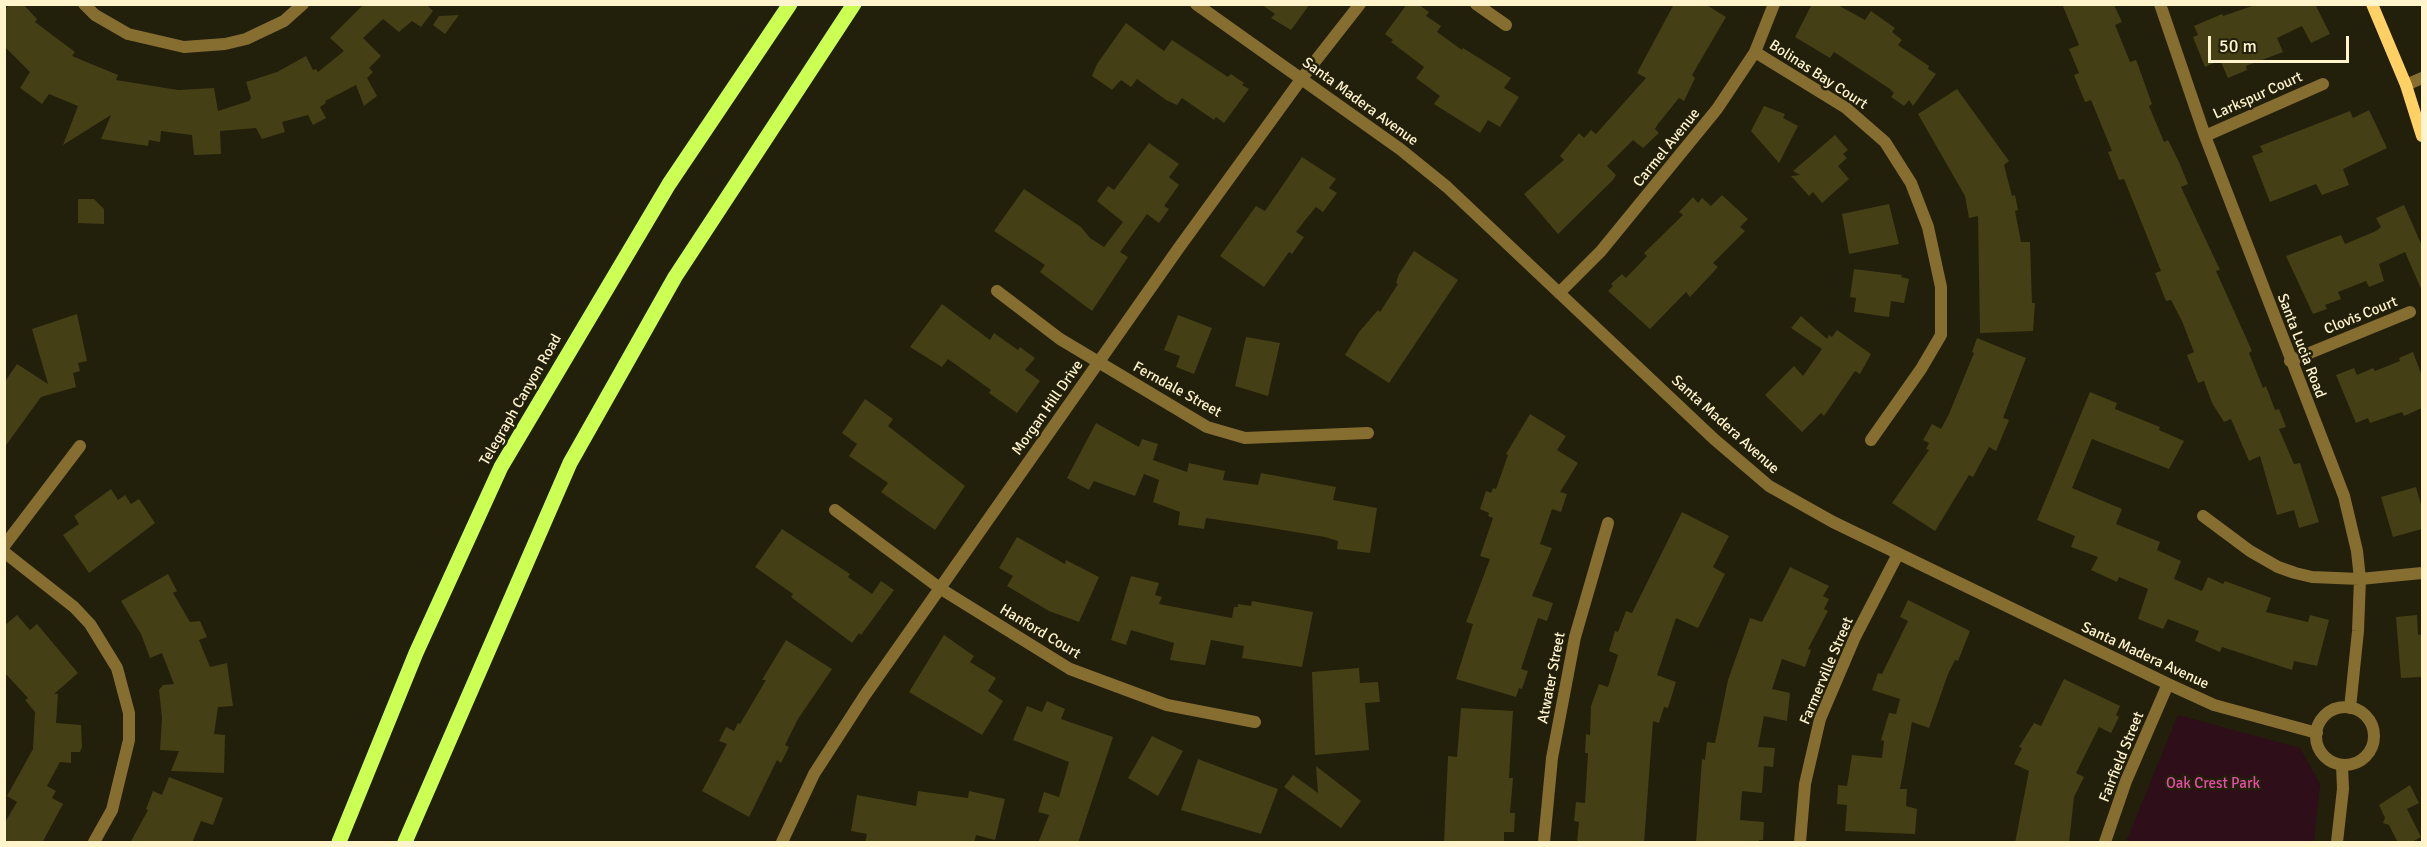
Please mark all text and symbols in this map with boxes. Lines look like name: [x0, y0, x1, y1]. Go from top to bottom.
scale bar: [2211, 24, 2352, 62]
text: 50 m: [2219, 35, 2257, 57]
street label: Bolinas Bay Court: [1765, 36, 1871, 114]
street label: Santa Madera Avenue: [1299, 54, 1421, 150]
street label: Larkspur Court: [2211, 68, 2305, 124]
street label: Carmel Avenue: [1630, 105, 1704, 191]
street label: Santa Lucia Road: [2273, 291, 2329, 401]
street label: Clovis Court: [2322, 293, 2400, 339]
street label: Telegraph Canyon Road: [476, 331, 566, 469]
street label: Morgan Hill Drive: [1009, 357, 1087, 459]
street label: Ferndale Street: [1130, 358, 1224, 422]
street label: Santa Madera Avenue: [1667, 372, 1783, 478]
street label: Hanford Court: [996, 601, 1084, 663]
street label: Farmerville Street: [1796, 615, 1858, 727]
street label: Santa Madera Avenue: [2078, 619, 2212, 693]
street label: Atwater Street: [1534, 631, 1570, 725]
street label: Fairfield Street: [2096, 709, 2148, 805]
park label: Oak Crest Park: [2166, 775, 2260, 793]

